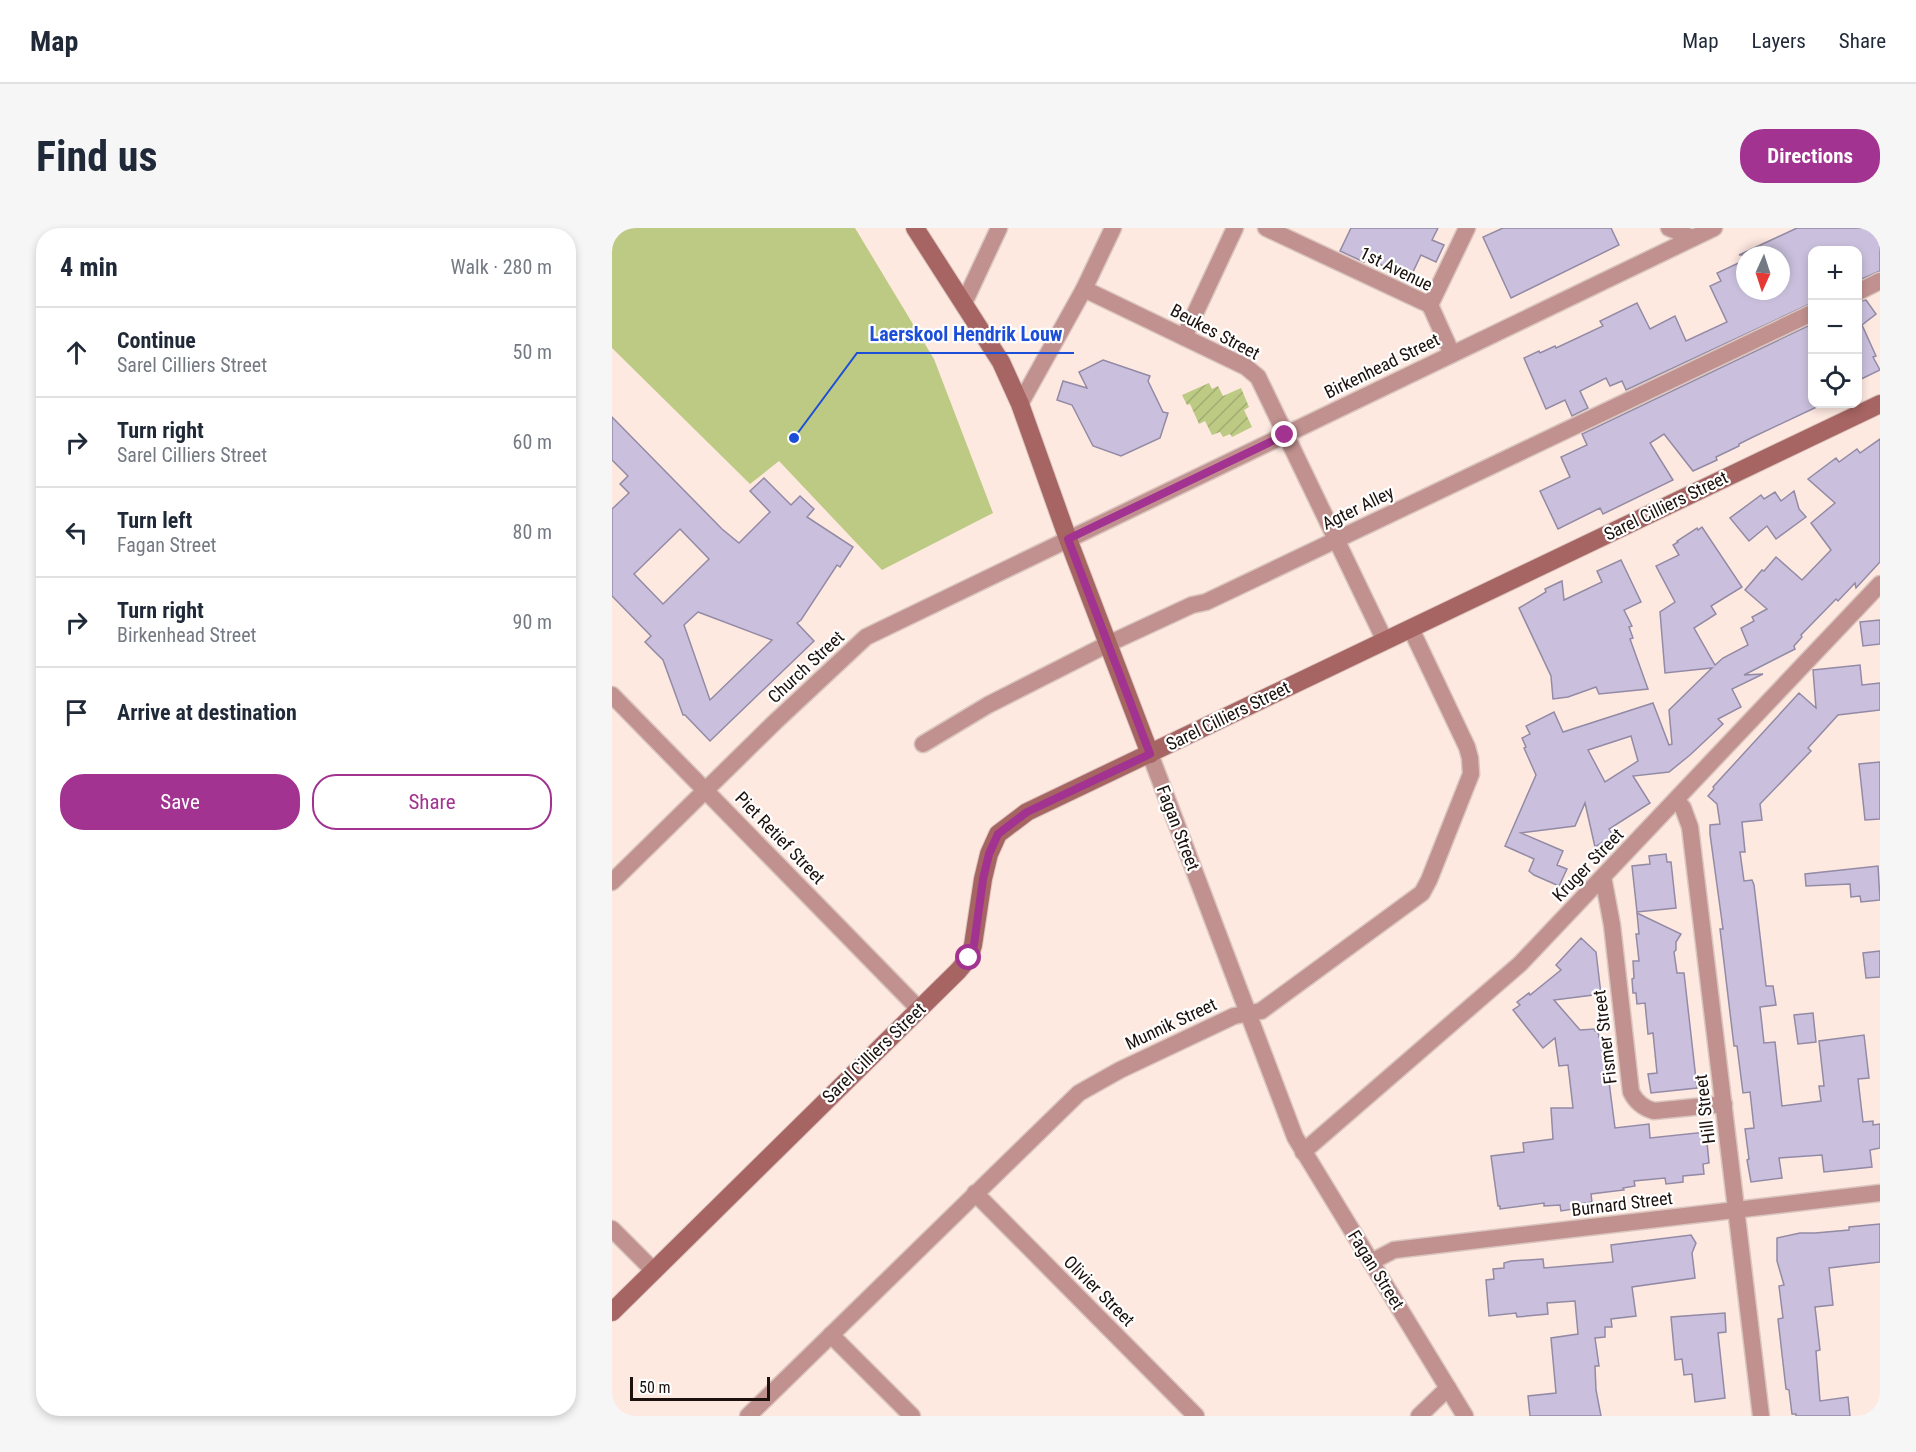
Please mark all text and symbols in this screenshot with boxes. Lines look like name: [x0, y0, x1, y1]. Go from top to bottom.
text: Map: [30, 25, 78, 58]
text: Map: [1682, 29, 1719, 53]
text: Layers: [1752, 29, 1806, 53]
text: Share: [1839, 29, 1886, 53]
button: Directions: [1740, 129, 1880, 183]
text: Find us: [36, 132, 157, 181]
street label: 1st Avenue: [1356, 242, 1436, 295]
north arrow: [1736, 246, 1790, 300]
map controls: [1808, 246, 1862, 408]
button: +: [1808, 246, 1862, 300]
text: 4 min: [60, 252, 118, 282]
text: Walk · 280 m: [451, 255, 552, 279]
street label: Beukes Street: [1167, 299, 1263, 364]
button: −: [1808, 300, 1862, 354]
callout: Laerskool Hendrik Louw: [857, 315, 1074, 353]
text: Laerskool Hendrik Louw: [870, 322, 1063, 346]
text: Continue: [117, 328, 196, 353]
street label: Birkenhead Street: [1321, 329, 1443, 403]
icon: ahead: [60, 336, 93, 369]
text: 50 m: [513, 340, 552, 364]
text: Sarel Cilliers Street: [117, 353, 267, 377]
button: locate: [1808, 354, 1862, 408]
text: Turn right: [117, 418, 204, 443]
route end: [1271, 421, 1297, 447]
icon: right: [60, 426, 93, 459]
text: 60 m: [513, 430, 552, 454]
text: Sarel Cilliers Street: [117, 443, 267, 467]
street label: Sarel Cilliers Street: [1600, 466, 1731, 545]
street label: Agter Alley: [1319, 481, 1397, 534]
text: Turn left: [117, 508, 192, 533]
icon: left: [60, 516, 93, 549]
text: 80 m: [513, 520, 552, 544]
text: Fagan Street: [117, 533, 216, 557]
text: Turn right: [117, 598, 204, 623]
icon: right: [60, 606, 93, 639]
text: 90 m: [513, 610, 552, 634]
text: Birkenhead Street: [117, 623, 256, 647]
street label: Church Street: [763, 626, 848, 707]
street label: Sarel Cilliers Street: [1162, 676, 1293, 755]
icon: arrive: [60, 696, 93, 729]
text: Arrive at destination: [117, 700, 297, 725]
button: Save: [60, 774, 300, 830]
button: Share: [312, 774, 552, 830]
street label: Fagan Street: [1153, 782, 1204, 873]
street label: Piet Retief Street: [731, 787, 830, 888]
street label: Kruger Street: [1548, 824, 1628, 905]
route start: [955, 944, 981, 970]
street label: Fismer Street: [1588, 989, 1621, 1085]
street label: Munnik Street: [1122, 993, 1220, 1054]
street label: Sarel Cilliers Street: [818, 998, 930, 1107]
street label: Hill Street: [1690, 1073, 1719, 1145]
street label: Burnard Street: [1570, 1187, 1674, 1220]
street label: Fagan Street: [1344, 1226, 1409, 1313]
street label: Olivier Street: [1060, 1251, 1139, 1330]
scale bar: [630, 1374, 770, 1402]
text: 50 m: [639, 1378, 671, 1397]

